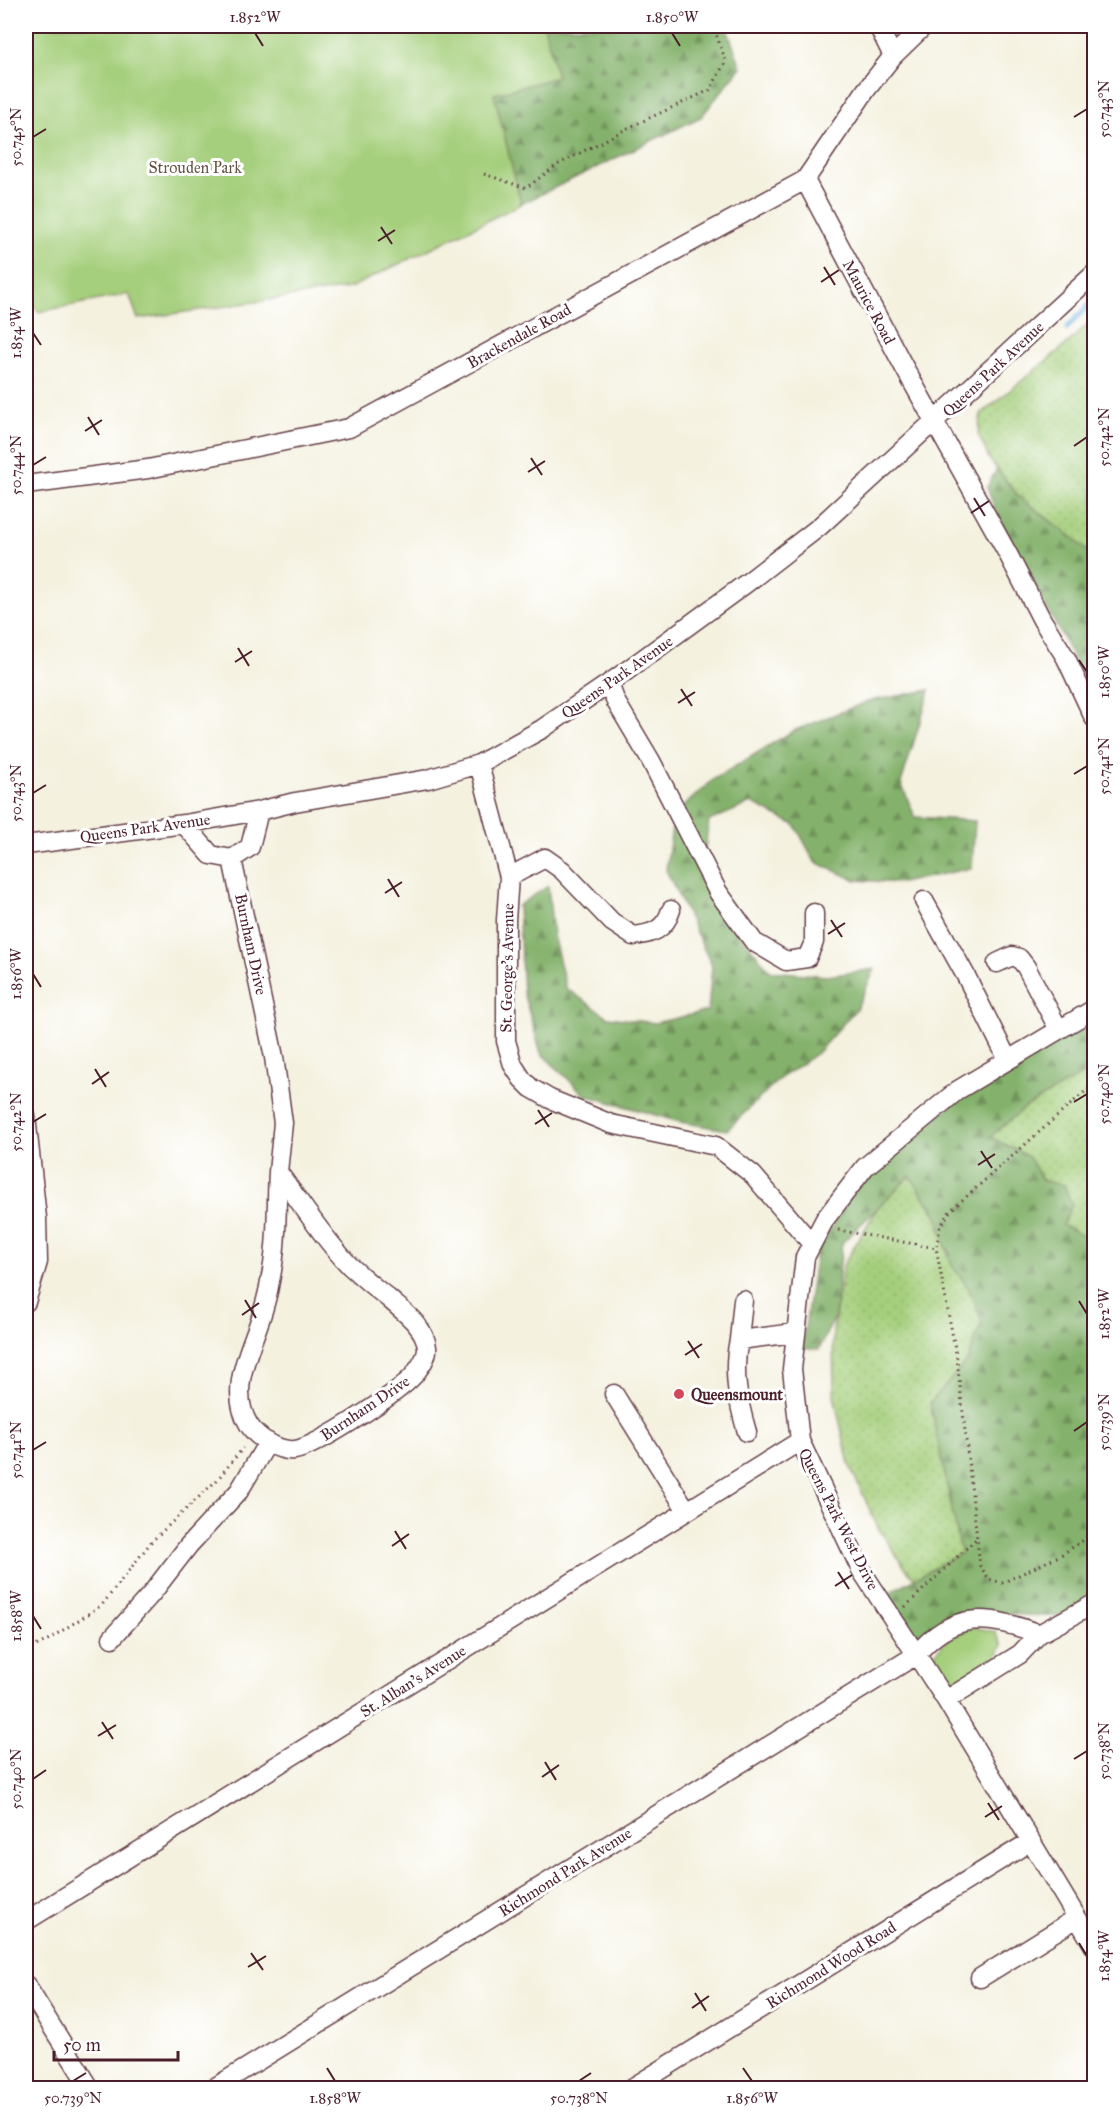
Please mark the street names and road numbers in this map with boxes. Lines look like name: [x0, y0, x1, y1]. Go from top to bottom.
street label: Maurice Road: [839, 256, 899, 348]
street label: Brackendale Road: [464, 300, 574, 372]
street label: Queens Park Avenue: [938, 317, 1048, 421]
street label: Queens Park Avenue: [558, 631, 677, 722]
street label: Queens Park Avenue: [79, 809, 212, 847]
street label: Burnham Drive: [231, 892, 271, 997]
street label: St. George's Avenue: [496, 903, 519, 1033]
street label: Burnham Drive: [317, 1371, 413, 1445]
street label: Queens Park West Drive: [795, 1445, 883, 1593]
street label: St. Alban's Avenue: [357, 1641, 470, 1721]
street label: Richmond Park Avenue: [495, 1823, 635, 1921]
street label: Richmond Wood Road: [763, 1917, 899, 2013]

